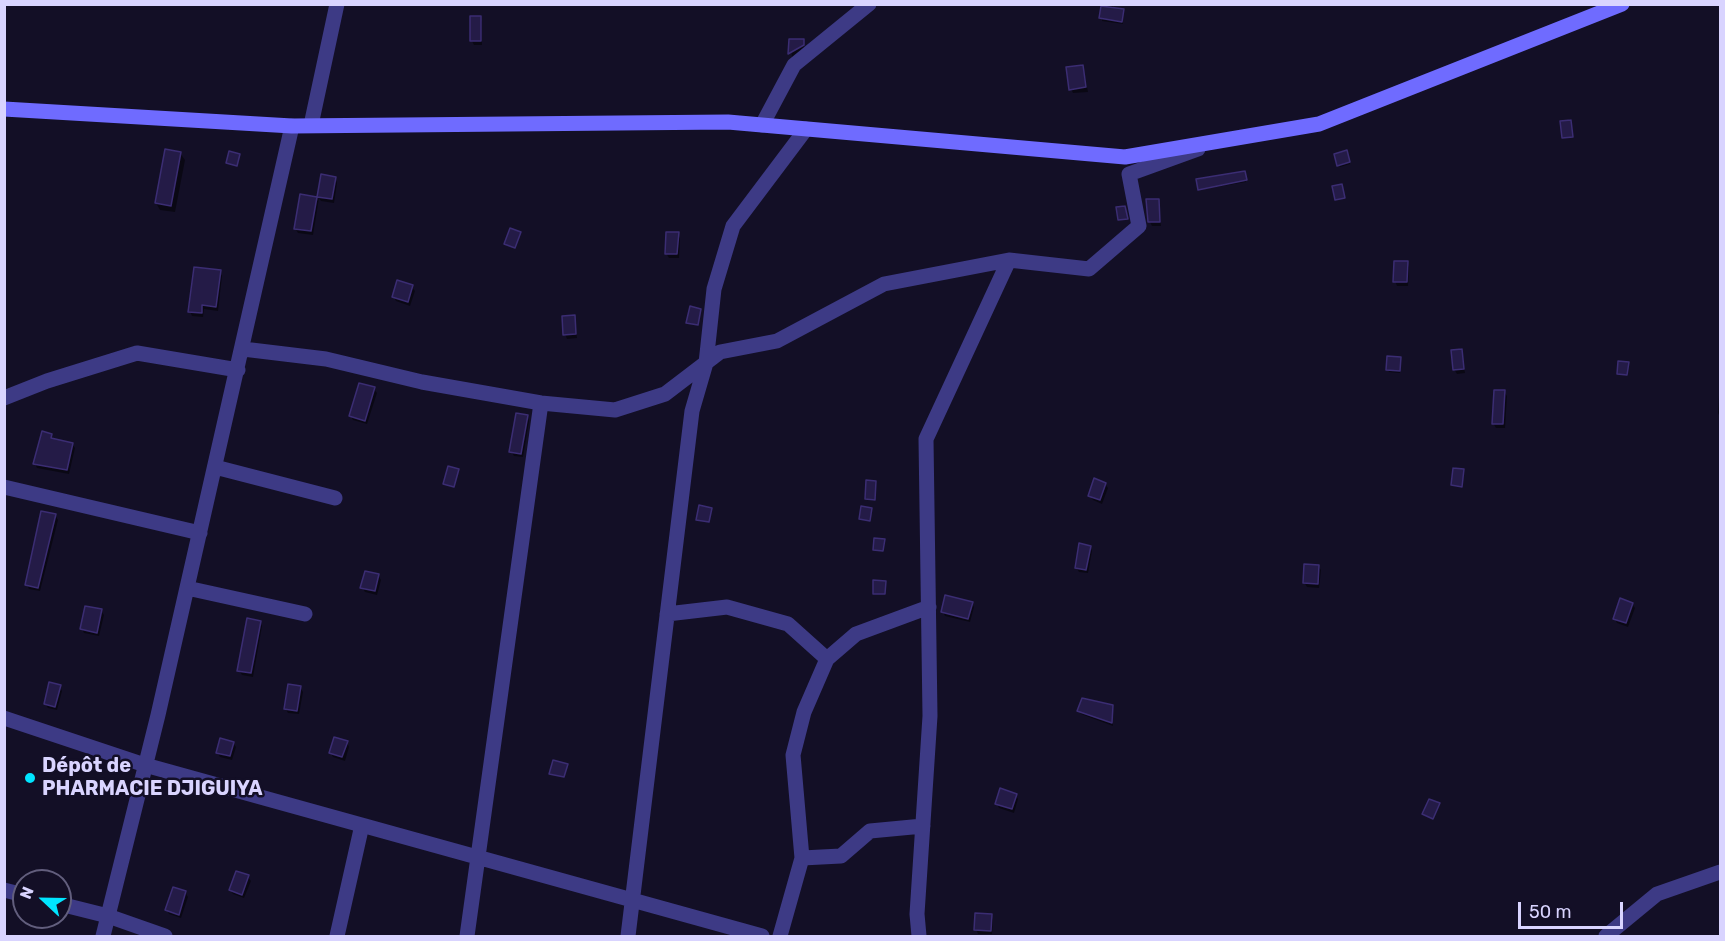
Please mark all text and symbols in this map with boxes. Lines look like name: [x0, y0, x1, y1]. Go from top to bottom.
place label: Dépôt de PHARMACIE DJIGUIYA: [42, 754, 263, 801]
marker: Dépôt de PHARMACIE DJIGUIYA: [23, 771, 37, 785]
north arrow: [12, 869, 72, 929]
text: N: [16, 884, 38, 902]
scale bar: [1521, 890, 1626, 928]
text: 50 m: [1529, 901, 1572, 923]

